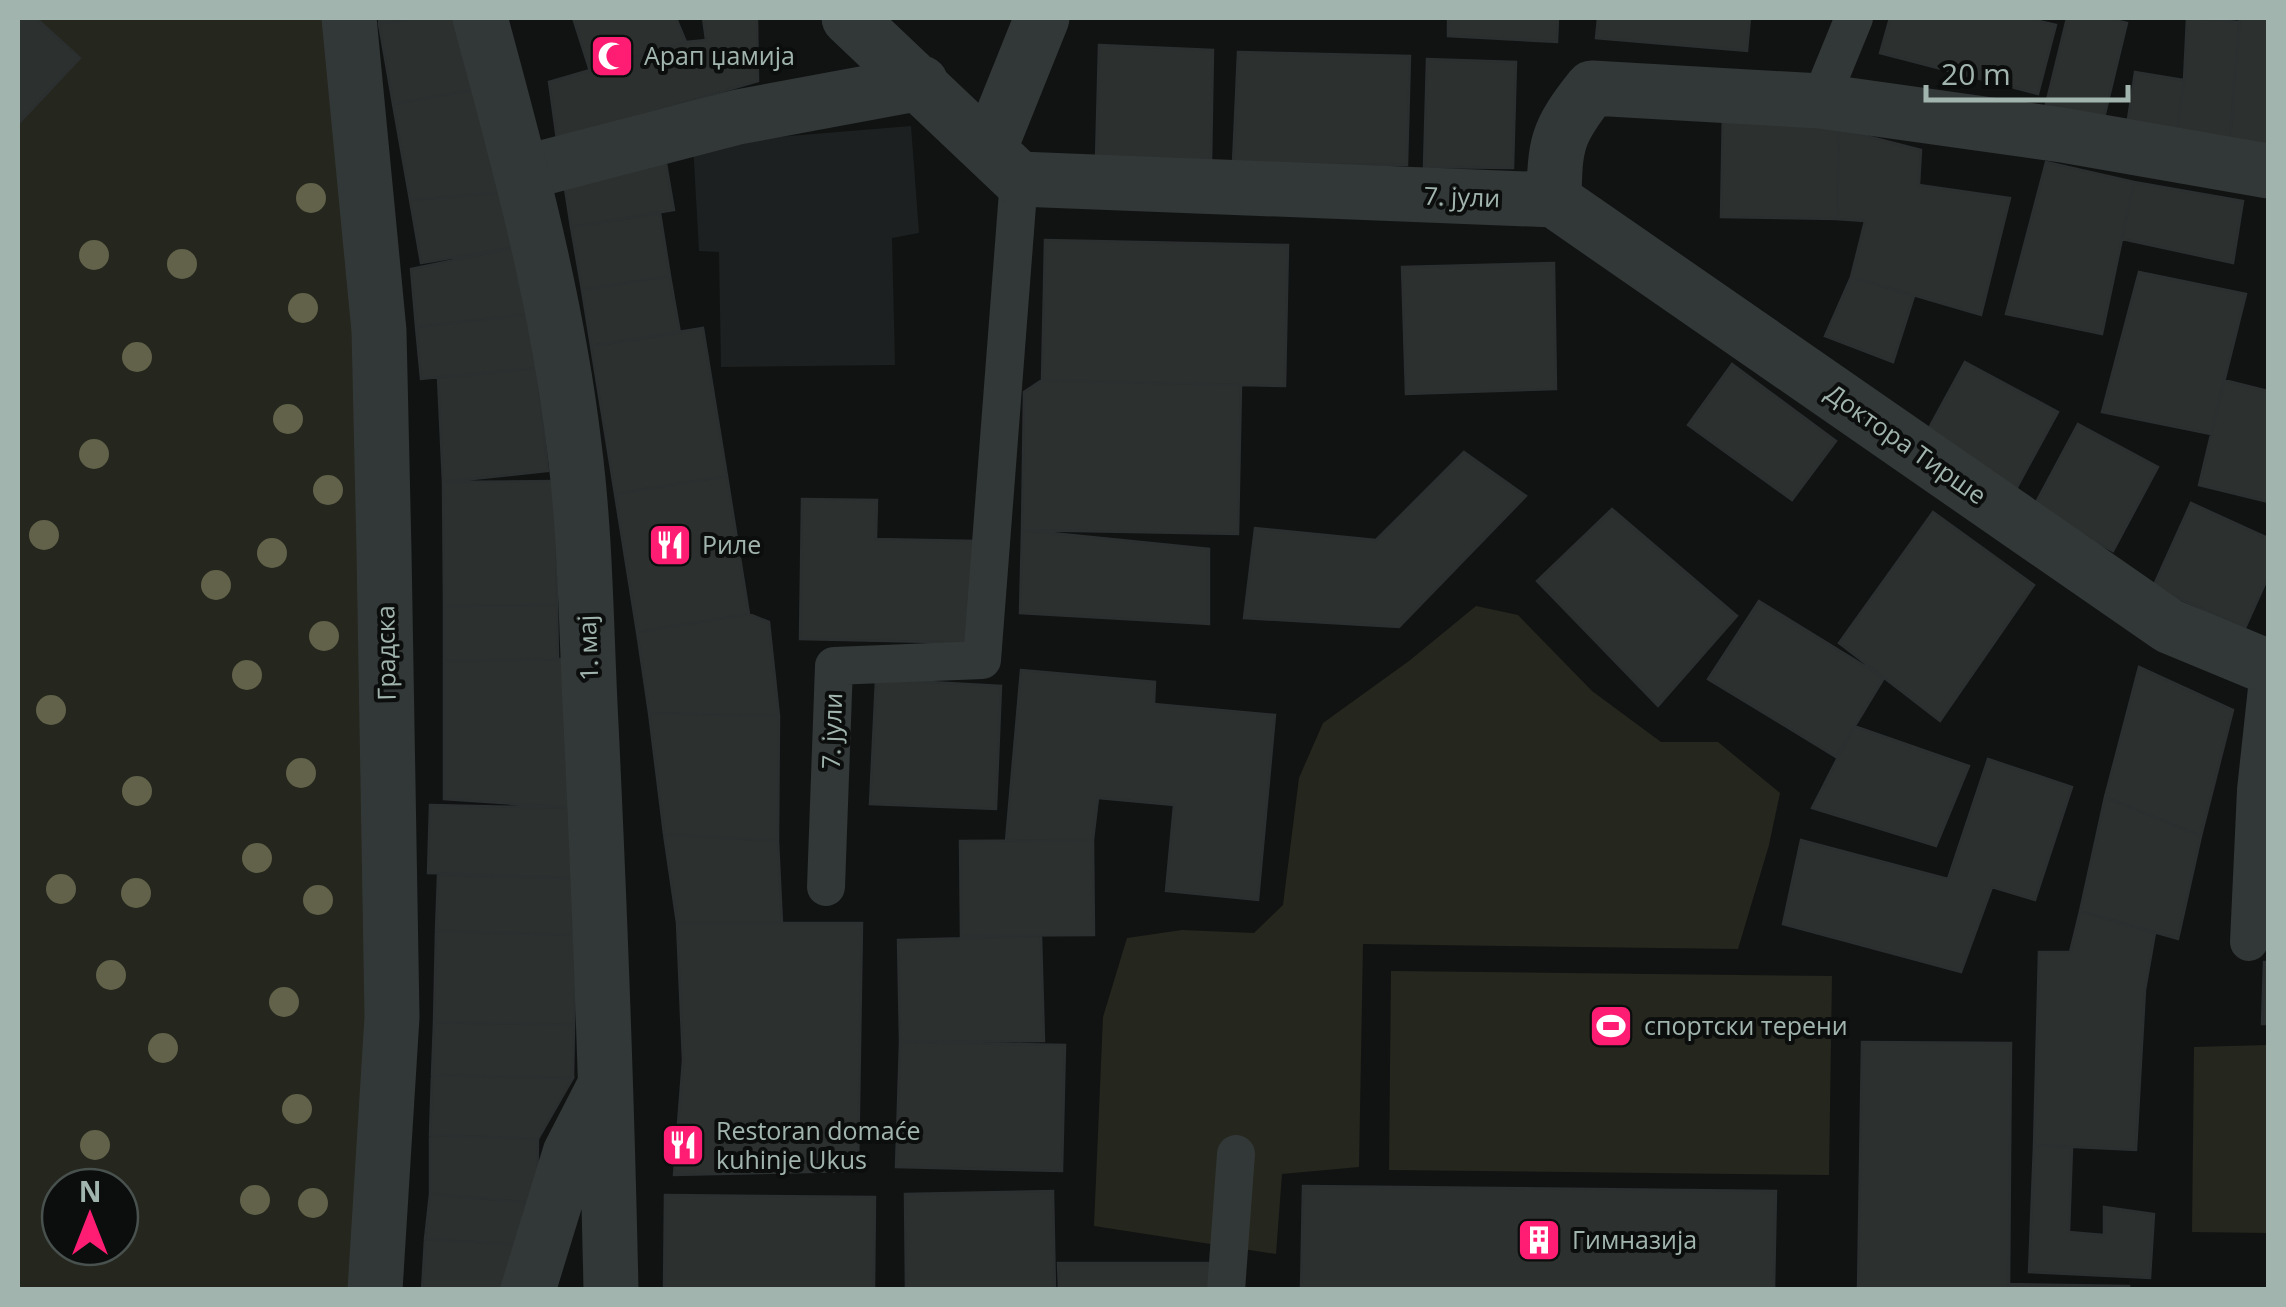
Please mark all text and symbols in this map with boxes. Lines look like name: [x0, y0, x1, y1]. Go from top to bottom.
mosque icon: Арап џамија: [589, 33, 635, 79]
place label: Арап џамија: [644, 38, 795, 72]
scale bar: [1926, 40, 2128, 102]
text: 20 m: [1941, 53, 2011, 94]
street label: 7. јули: [1423, 178, 1501, 214]
street label: Доктора Тирше: [1819, 375, 1994, 511]
restaurant icon: Риле: [647, 522, 693, 568]
place label: Риле: [702, 527, 761, 561]
street label: Градска: [367, 605, 403, 701]
street label: 1. мај: [569, 615, 605, 682]
street label: 7. јули: [813, 692, 849, 770]
sports icon: спортски терени: [1588, 1003, 1634, 1049]
place label: спортски терени: [1644, 1008, 1848, 1042]
place label: Restoran domaće kuhinje Ukus: [716, 1113, 921, 1176]
restaurant icon: Restoran domaće kuhinje Ukus: [660, 1122, 706, 1168]
north arrow: [40, 1167, 140, 1267]
text: N: [79, 1172, 101, 1210]
building icon: Гимназија: [1516, 1217, 1562, 1263]
place label: Гимназија: [1572, 1222, 1697, 1256]

